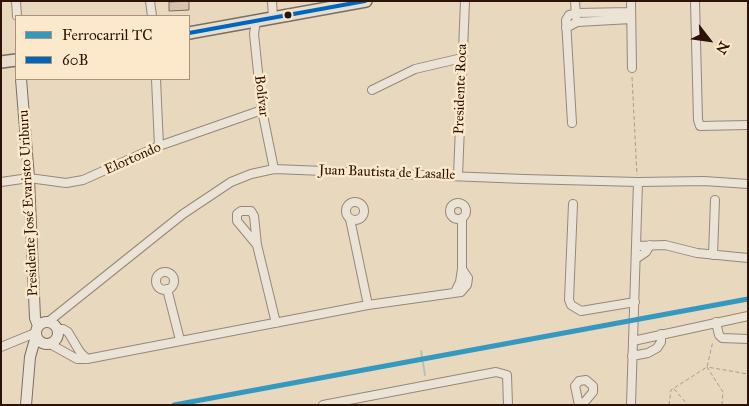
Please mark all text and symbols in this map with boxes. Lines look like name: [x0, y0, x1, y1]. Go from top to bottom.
unlabelled marker: [283, 10, 293, 20]
legend: [15, 15, 190, 80]
north arrow: [684, 15, 734, 65]
text: Ferrocarril TC: [62, 26, 152, 44]
text: N: [712, 38, 733, 57]
street label: Presidente Roca: [451, 43, 471, 135]
text: 60B: [62, 51, 88, 69]
street label: Bolívar: [250, 74, 272, 118]
street label: Presidente José Evaristo Uriburu: [16, 109, 42, 297]
street label: Elortondo: [102, 139, 164, 179]
street label: Juan Bautista de Lasalle: [319, 162, 455, 184]

